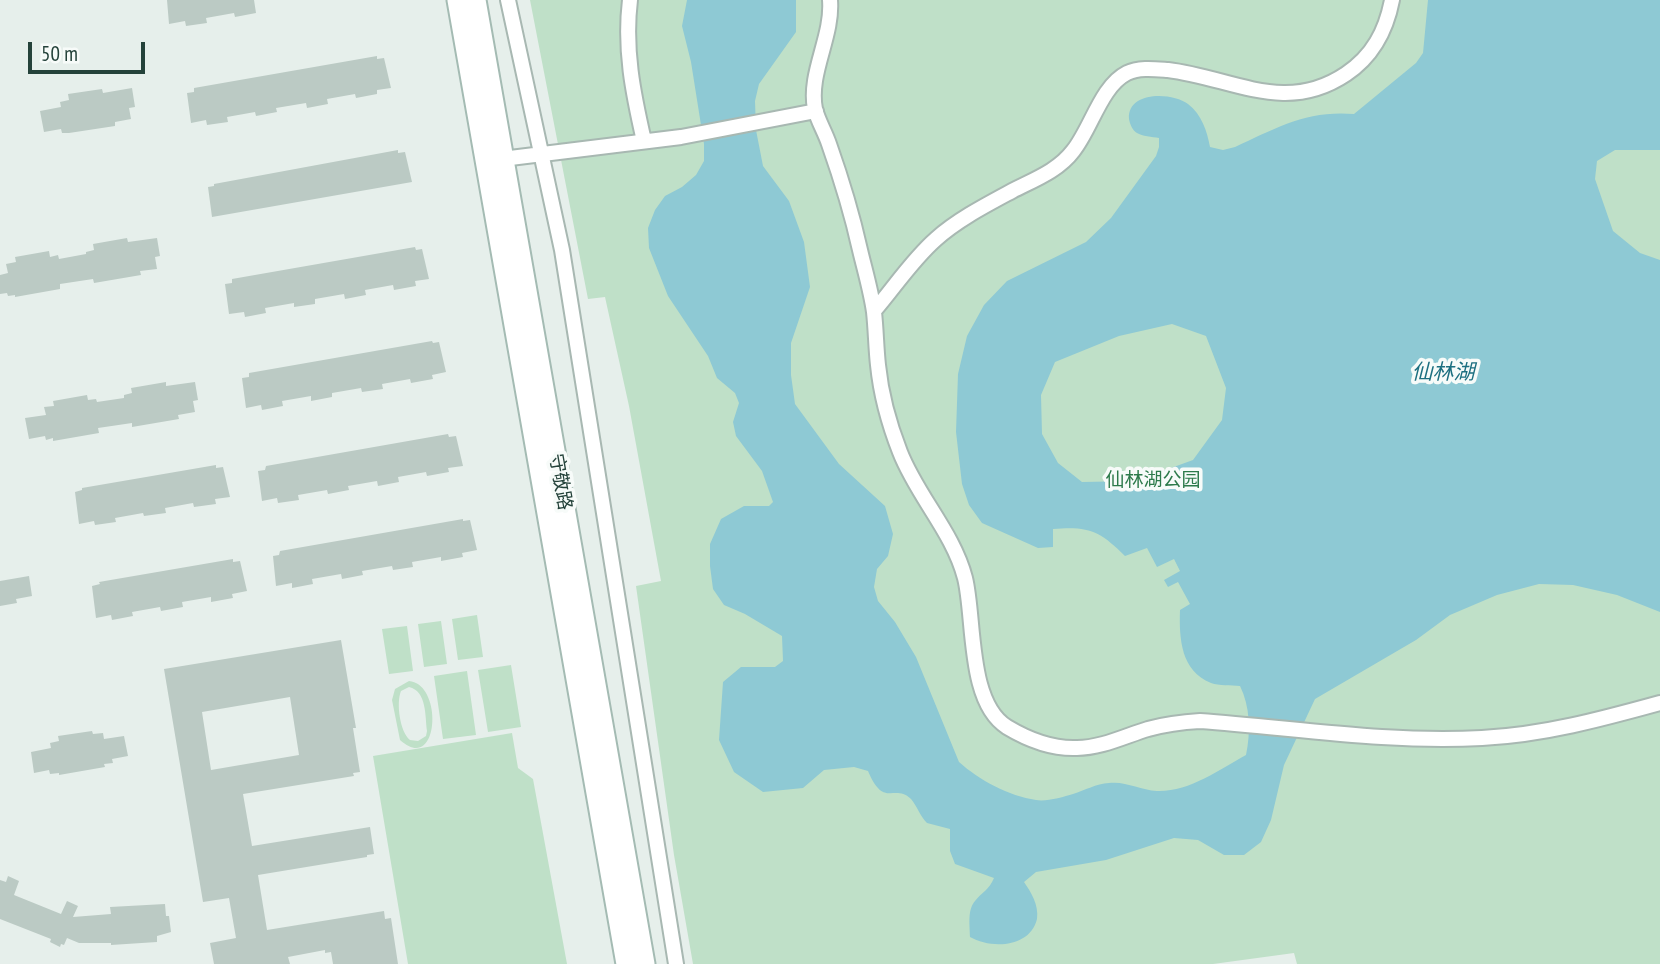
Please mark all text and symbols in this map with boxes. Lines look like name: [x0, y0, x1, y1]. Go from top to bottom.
scale bar: [32, 28, 149, 72]
text: 50 m: [41, 40, 78, 67]
water label: 仙林湖: [1412, 360, 1474, 386]
street label: 守敬路: [544, 452, 576, 512]
park label: 仙林湖公园: [1106, 470, 1200, 492]

